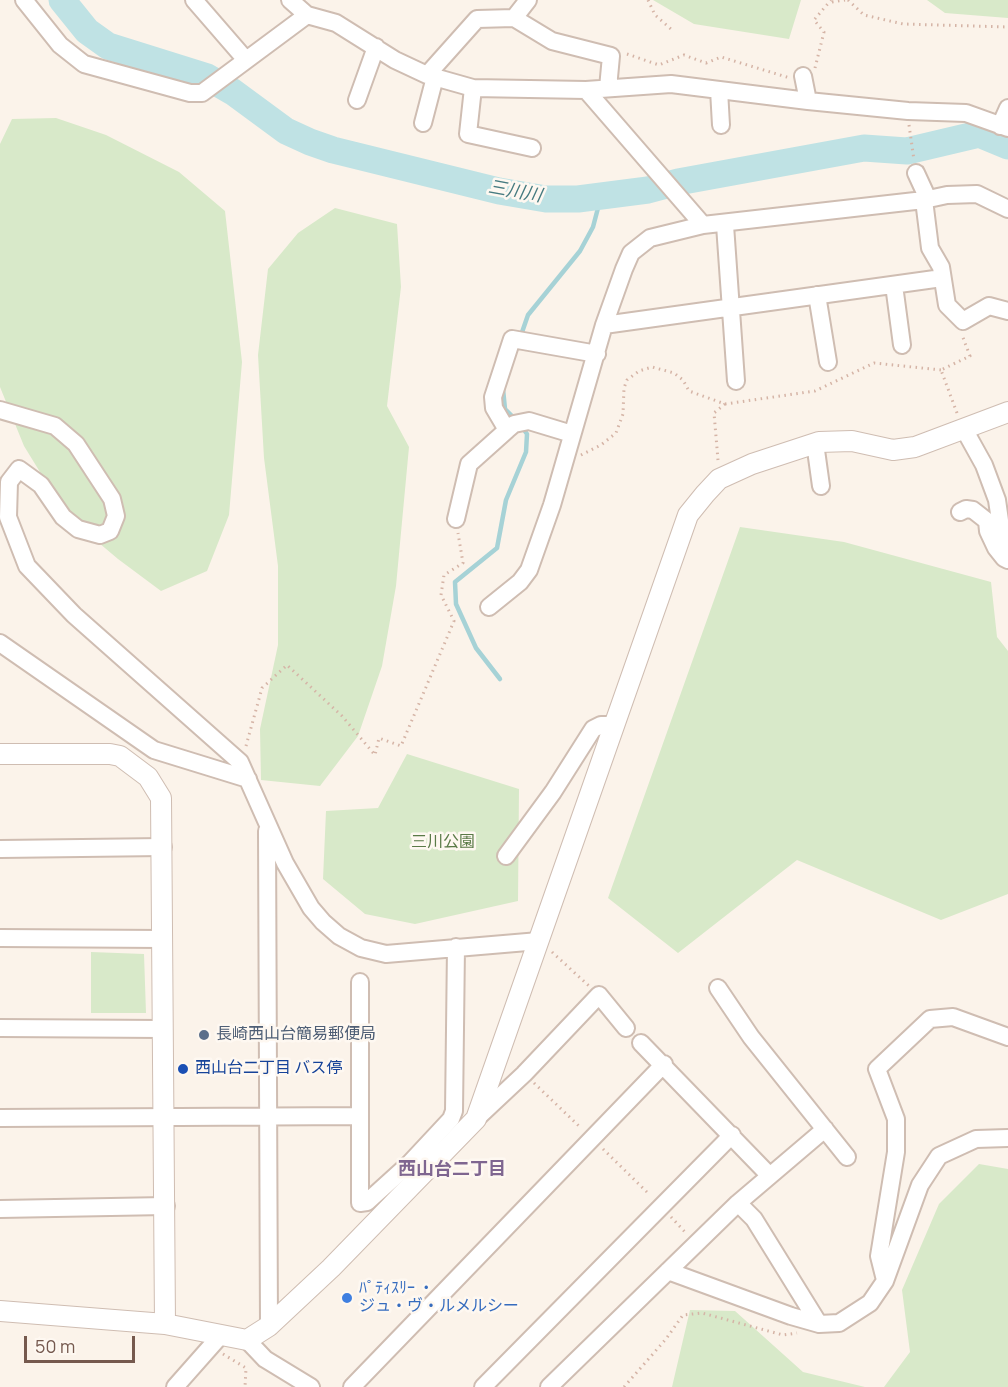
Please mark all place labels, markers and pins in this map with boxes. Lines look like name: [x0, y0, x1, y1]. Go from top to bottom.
place label: 長崎西山台簡易郵便局: [216, 1025, 376, 1045]
marker: 長崎西山台簡易郵便局: [197, 1028, 211, 1042]
place label: 西山台二丁目 バス停: [195, 1059, 342, 1079]
marker: 西山台二丁目 バス停: [176, 1062, 190, 1076]
place label: ﾊﾟﾃｨｽﾘｰ ・ ジュ・ヴ・ルメルシー: [359, 1279, 519, 1317]
marker: ﾊﾟﾃｨｽﾘｰ ・ ジュ・ヴ・ルメルシー: [340, 1291, 354, 1305]

